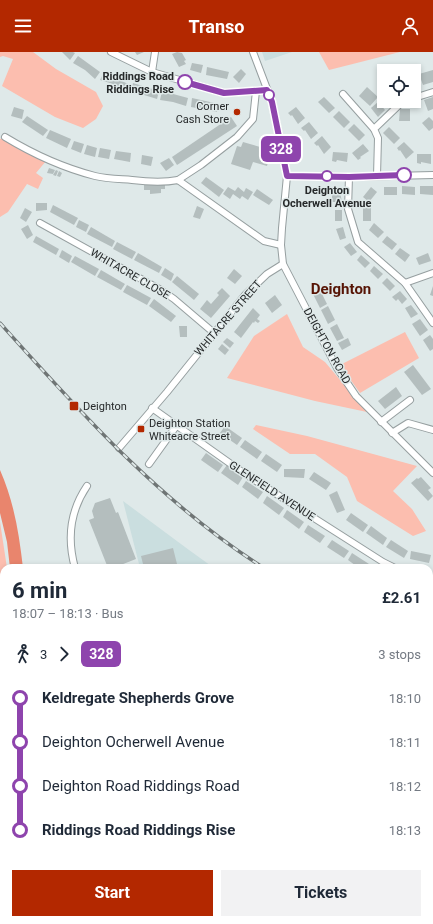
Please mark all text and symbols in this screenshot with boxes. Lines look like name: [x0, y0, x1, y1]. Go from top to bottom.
icon: menu: [12, 15, 34, 37]
icon: person: [399, 15, 421, 37]
text: Transo: [189, 16, 244, 37]
map controls: [377, 64, 421, 108]
button: locate: [377, 64, 421, 108]
place label: Riddings Road Riddings Rise: [103, 70, 174, 96]
marker: Riddings Road Riddings Rise: [177, 74, 193, 90]
unlabelled marker: [263, 89, 275, 101]
place label: Corner Cash Store: [176, 100, 229, 126]
marker: Corner Cash Store: [232, 107, 242, 117]
line badge: 328: [258, 136, 304, 162]
text: 328: [269, 141, 293, 157]
unlabelled marker: [396, 167, 412, 183]
marker: Deighton Ocherwell Avenue: [321, 170, 333, 182]
place label: Deighton Ocherwell Avenue: [283, 184, 372, 210]
street label: WHITACRE CLOSE: [88, 246, 172, 302]
street label: WHITACRE STREET: [192, 277, 265, 358]
district label: Deighton: [311, 280, 371, 298]
street label: DEIGHTON ROAD: [301, 306, 353, 386]
marker: Deighton: [68, 400, 80, 412]
place label: Deighton: [83, 400, 127, 413]
place label: Deighton Station Whiteacre Street: [149, 417, 230, 443]
marker: Deighton Station Whiteacre Street: [136, 424, 146, 434]
street label: GLENFIELD AVENUE: [227, 458, 317, 524]
text: 6 min: [12, 578, 67, 603]
text: £2.61: [382, 589, 421, 607]
text: 18:07 – 18:13 · Bus: [12, 606, 124, 621]
icon: walk: [12, 643, 34, 665]
icon: forward: [53, 643, 75, 665]
text: 328: [89, 646, 113, 662]
text: 3: [40, 647, 47, 662]
text: 3 stops: [378, 647, 421, 662]
text: Keldregate Shepherds Grove: [42, 689, 234, 707]
text: 18:10: [389, 691, 421, 706]
text: Deighton Ocherwell Avenue: [42, 733, 224, 751]
text: 18:11: [389, 735, 421, 750]
text: Deighton Road Riddings Road: [42, 777, 240, 795]
text: 18:12: [389, 779, 421, 794]
text: Riddings Road Riddings Rise: [42, 821, 235, 839]
text: 18:13: [389, 823, 421, 838]
button: Start: [12, 870, 213, 916]
button: Tickets: [221, 870, 421, 916]

